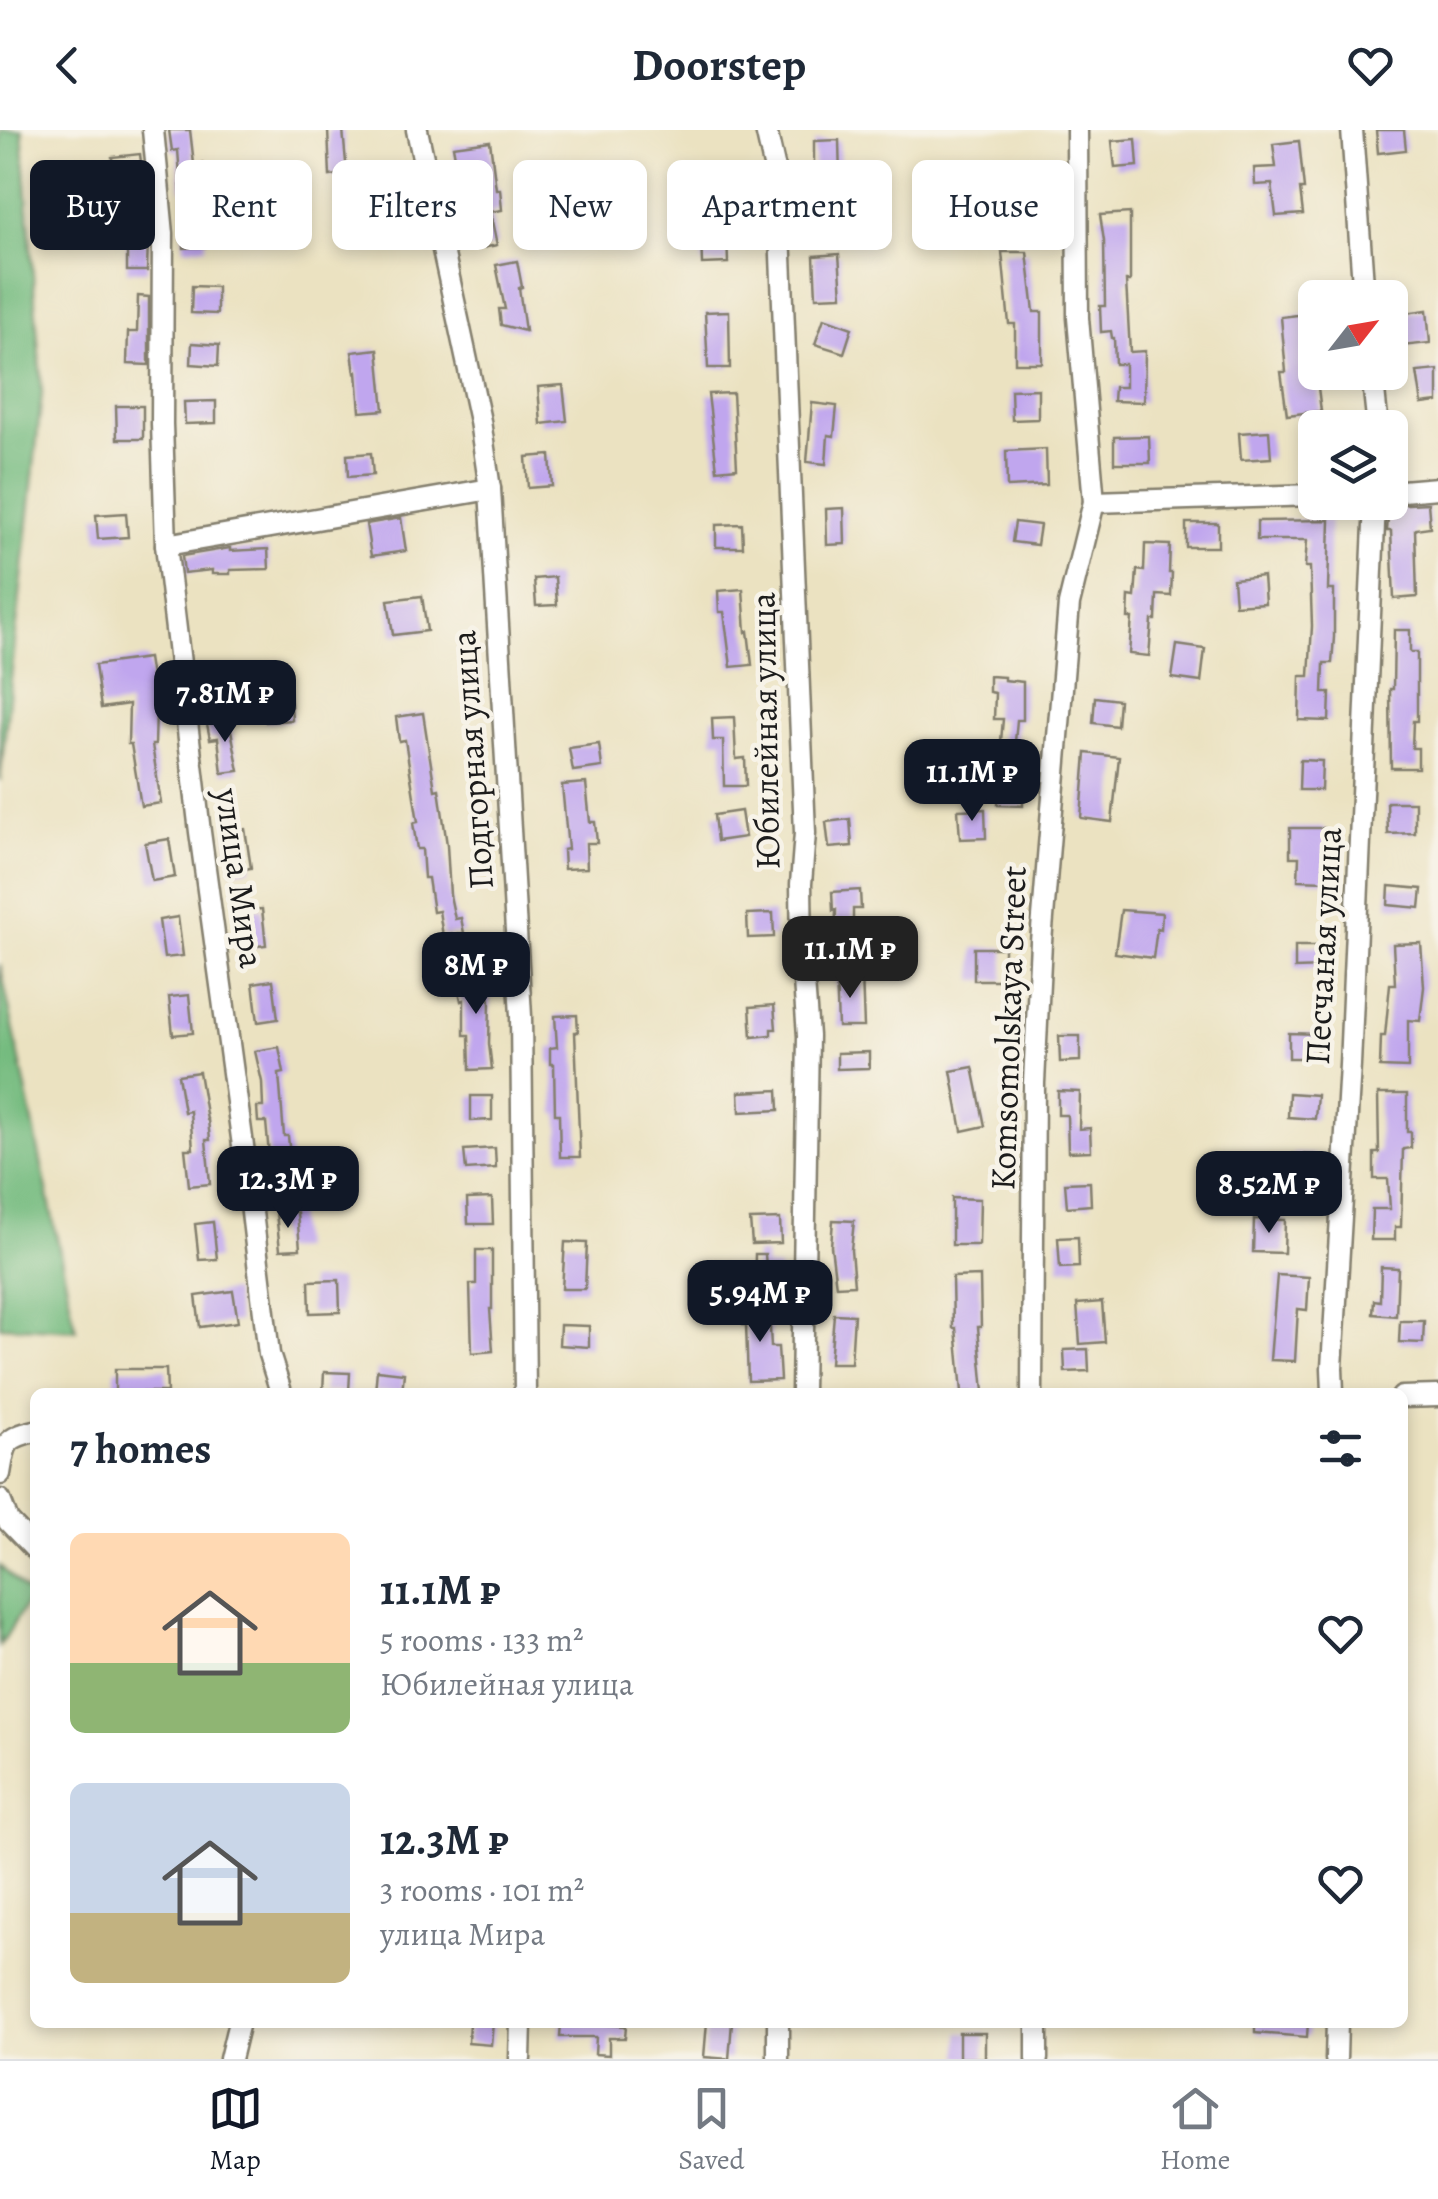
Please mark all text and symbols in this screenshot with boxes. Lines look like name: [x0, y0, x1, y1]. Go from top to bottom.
text: Doorstep: [632, 34, 806, 96]
icon: back: [40, 38, 95, 93]
icon: heart: [1343, 38, 1398, 93]
chip: Buy: [30, 160, 155, 250]
chip: Rent: [175, 160, 312, 250]
chip: Filters: [332, 160, 493, 250]
chip: New: [513, 160, 647, 250]
chip: Apartment: [667, 160, 892, 250]
chip: House: [912, 160, 1074, 250]
north arrow: [1298, 280, 1408, 390]
map controls: [1298, 280, 1408, 520]
button: layers: [1298, 410, 1408, 520]
street label: Юбилейная улица: [739, 592, 791, 870]
street label: Подгорная улица: [439, 629, 505, 891]
pin: 7.81M ₽: [133, 660, 317, 745]
text: 7.81M ₽: [176, 670, 274, 714]
pin: 11.1M ₽: [880, 739, 1064, 824]
text: 11.1M ₽: [926, 749, 1018, 793]
street label: улица Мира: [204, 784, 276, 971]
street label: Песчаная улица: [1293, 826, 1353, 1066]
street label: Komsomolskaya Street: [978, 865, 1038, 1191]
pin: 11.1M ₽: [758, 916, 942, 1001]
text: 11.1M ₽: [804, 926, 896, 970]
pin: 8M ₽: [417, 932, 535, 1017]
text: 8M ₽: [444, 942, 508, 986]
pin: 12.3M ₽: [196, 1146, 380, 1231]
pin: 8.52M ₽: [1177, 1151, 1361, 1236]
text: 12.3M ₽: [239, 1156, 337, 1200]
text: 8.52M ₽: [1218, 1161, 1320, 1205]
pin: 5.94M ₽: [668, 1260, 852, 1345]
text: 5.94M ₽: [709, 1270, 811, 1314]
text: 7 homes: [70, 1420, 211, 1477]
icon: filters: [1313, 1421, 1368, 1476]
text: 11.1M ₽: [380, 1561, 501, 1618]
icon: home: [150, 1573, 270, 1693]
icon: heart: [1313, 1606, 1368, 1661]
text: 5 rooms · 133 m²: [380, 1618, 583, 1662]
text: Юбилейная улица: [380, 1662, 634, 1706]
text: 12.3M ₽: [380, 1811, 509, 1868]
icon: home: [150, 1823, 270, 1943]
icon: heart: [1313, 1856, 1368, 1911]
text: 3 rooms · 101 m²: [380, 1868, 584, 1912]
text: улица Мира: [380, 1912, 545, 1956]
tab: Map: [208, 2081, 263, 2179]
tab: Saved: [678, 2081, 745, 2179]
tab: Home: [1160, 2081, 1230, 2179]

